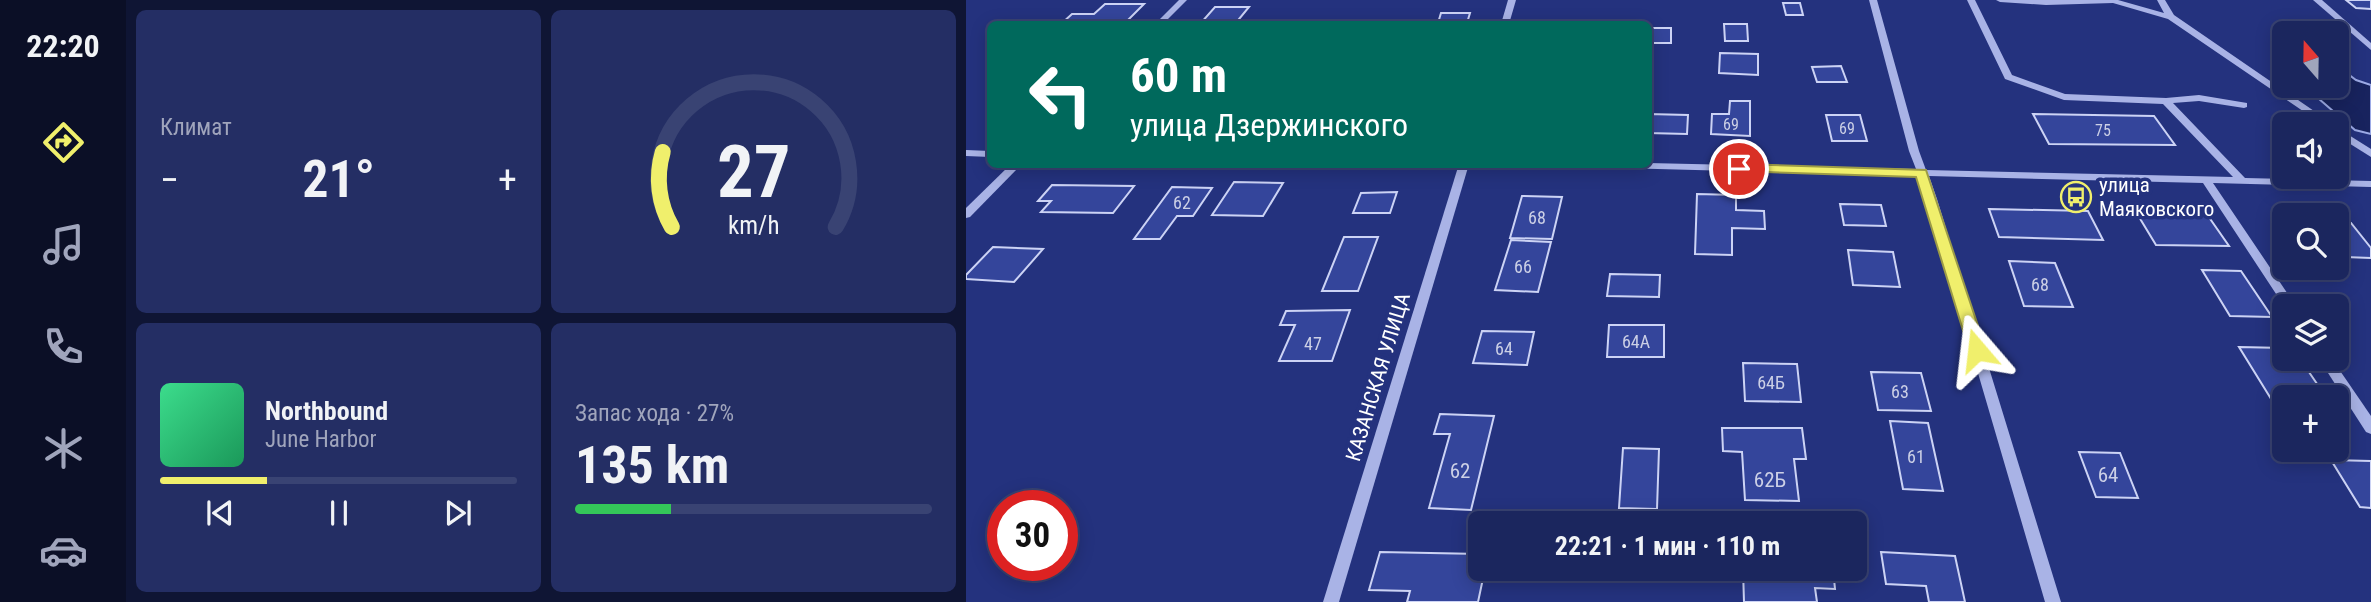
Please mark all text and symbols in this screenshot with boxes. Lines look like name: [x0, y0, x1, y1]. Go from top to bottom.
north arrow: [2272, 21, 2348, 98]
map controls: [2272, 21, 2349, 462]
text: 22:20: [26, 27, 100, 65]
text: 60 m: [1130, 47, 1227, 104]
icon: left: [1015, 49, 1106, 140]
text: улица Дзержинского: [1130, 106, 1408, 144]
button: sound: [2272, 112, 2349, 189]
text: Климат: [160, 114, 232, 141]
house number: 69: [1723, 115, 1739, 134]
icon: directions: [39, 118, 88, 167]
house number: 69: [1839, 119, 1855, 138]
house number: 75: [2095, 121, 2111, 140]
text: 27: [717, 130, 790, 216]
pin: [1709, 139, 1769, 199]
text: 21°: [302, 149, 375, 210]
icon: arrive: [1720, 150, 1758, 188]
text: −: [160, 158, 179, 202]
text: +: [498, 158, 517, 202]
place label: улица Маяковского: [2099, 173, 2214, 221]
bus stop icon: улица Маяковского: [2059, 180, 2093, 214]
house number: 62: [1173, 192, 1191, 213]
button: search: [2272, 203, 2349, 280]
house number: 68: [1528, 207, 1546, 228]
text: km/h: [728, 211, 779, 240]
icon: music: [39, 220, 88, 269]
house number: 66: [1514, 256, 1532, 277]
house number: 68: [2031, 274, 2049, 295]
street label: КАЗАНСКАЯ УЛИЦА: [1341, 290, 1415, 464]
button: layers: [2272, 294, 2349, 371]
position arrow: [1940, 313, 2014, 387]
icon: phone: [39, 322, 88, 371]
house number: 64А: [1622, 331, 1651, 352]
house number: 47: [1304, 333, 1322, 354]
house number: 64: [1495, 338, 1513, 359]
house number: 64Б: [1757, 372, 1785, 393]
house number: 63: [1891, 381, 1909, 402]
button: +: [2272, 385, 2349, 462]
text: Northbound: [265, 396, 388, 426]
text: Запас хода · 27%: [575, 400, 734, 427]
icon: climate: [39, 424, 88, 473]
text: June Harbor: [265, 426, 377, 453]
text: 135 km: [575, 435, 729, 496]
house number: 61: [1907, 446, 1925, 467]
house number: 62: [1450, 459, 1470, 483]
house number: 64: [2098, 463, 2118, 487]
house number: 62Б: [1754, 468, 1786, 492]
speed limit sign: 30: [987, 490, 1078, 581]
icon: previous: [201, 494, 239, 532]
icon: pause: [320, 494, 358, 532]
icon: next: [439, 494, 477, 532]
icon: car: [39, 526, 88, 575]
text: 22:21 · 1 мин · 110 m: [1555, 531, 1780, 561]

